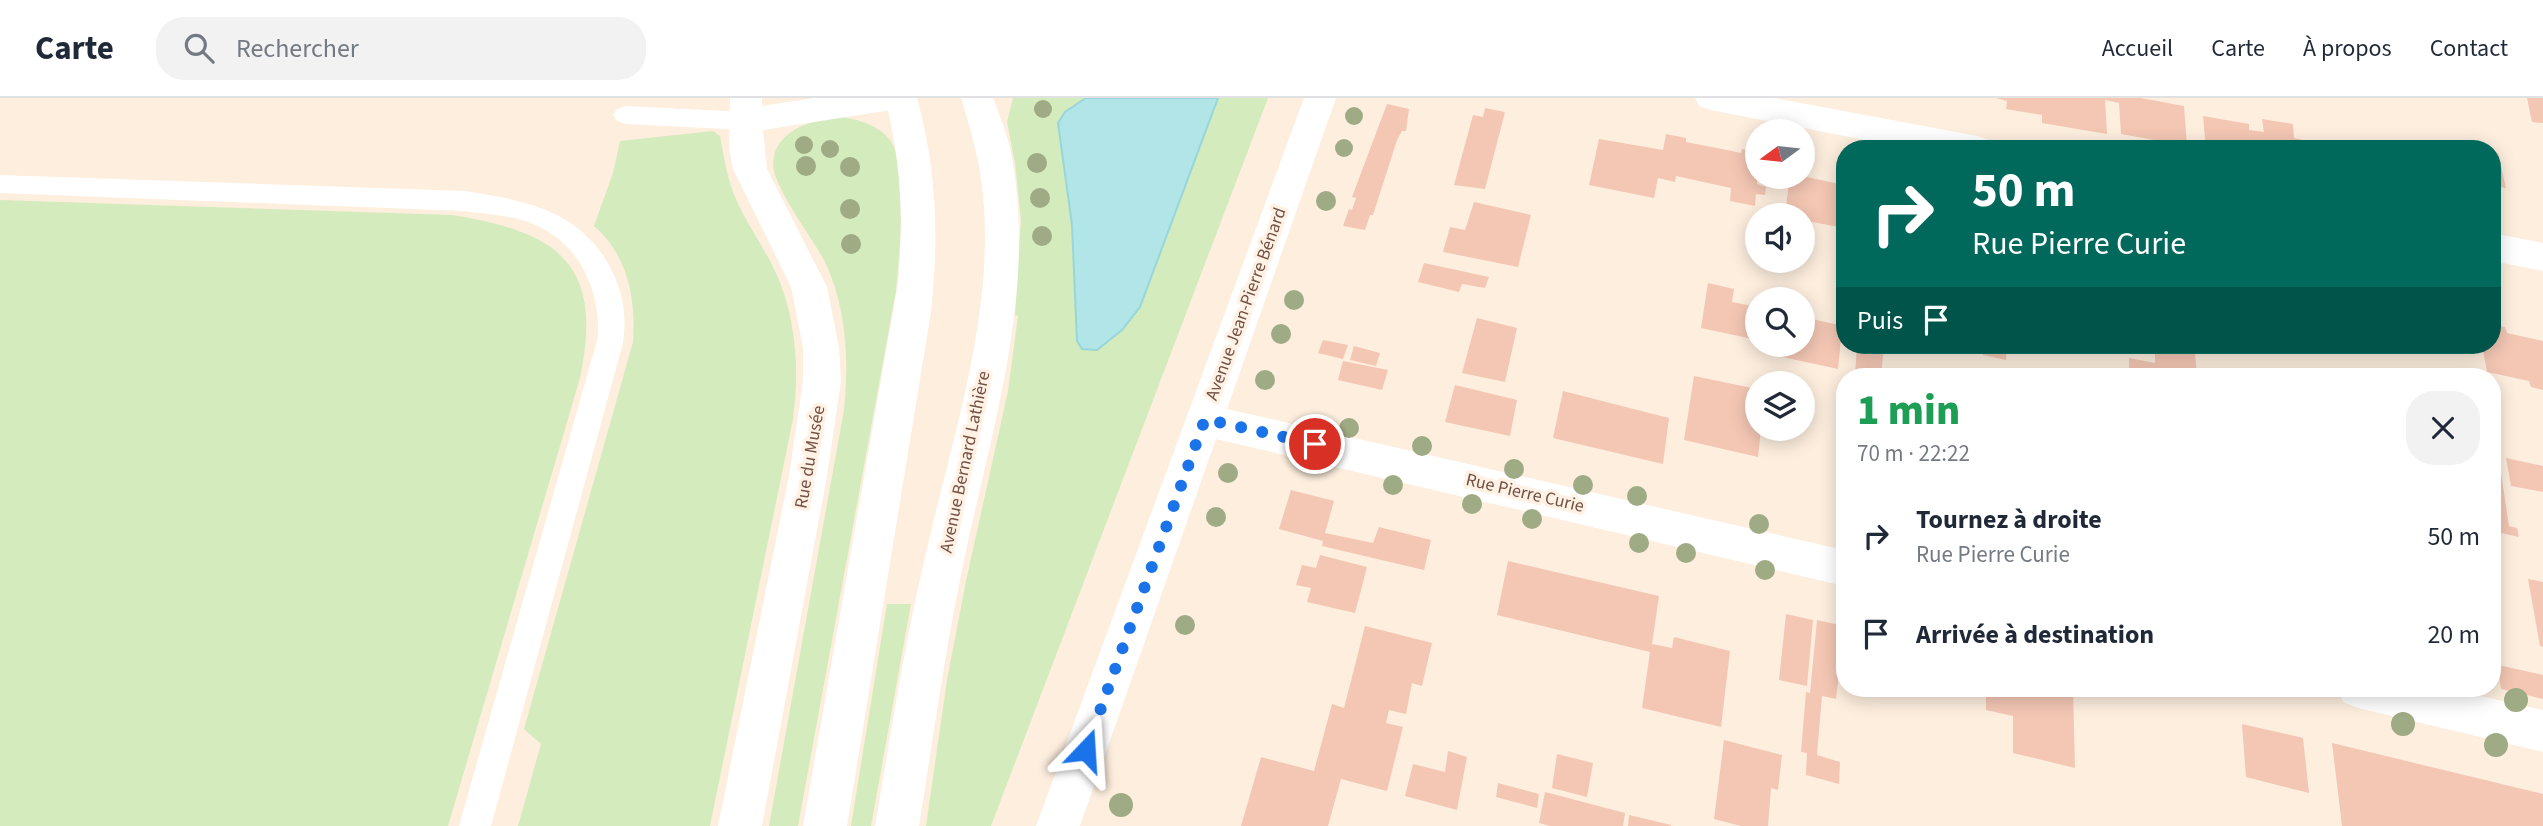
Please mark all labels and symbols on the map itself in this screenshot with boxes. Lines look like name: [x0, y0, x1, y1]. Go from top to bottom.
north arrow: [1745, 119, 1815, 189]
street label: Avenue Jean-Pierre Bénard: [1199, 204, 1293, 404]
street label: Avenue Bernard Lathière: [934, 369, 996, 555]
street label: Rue du Musée: [789, 403, 831, 510]
pin: [1285, 414, 1345, 474]
street label: Rue Pierre Curie: [1464, 467, 1587, 519]
position arrow: [1049, 713, 1123, 787]

